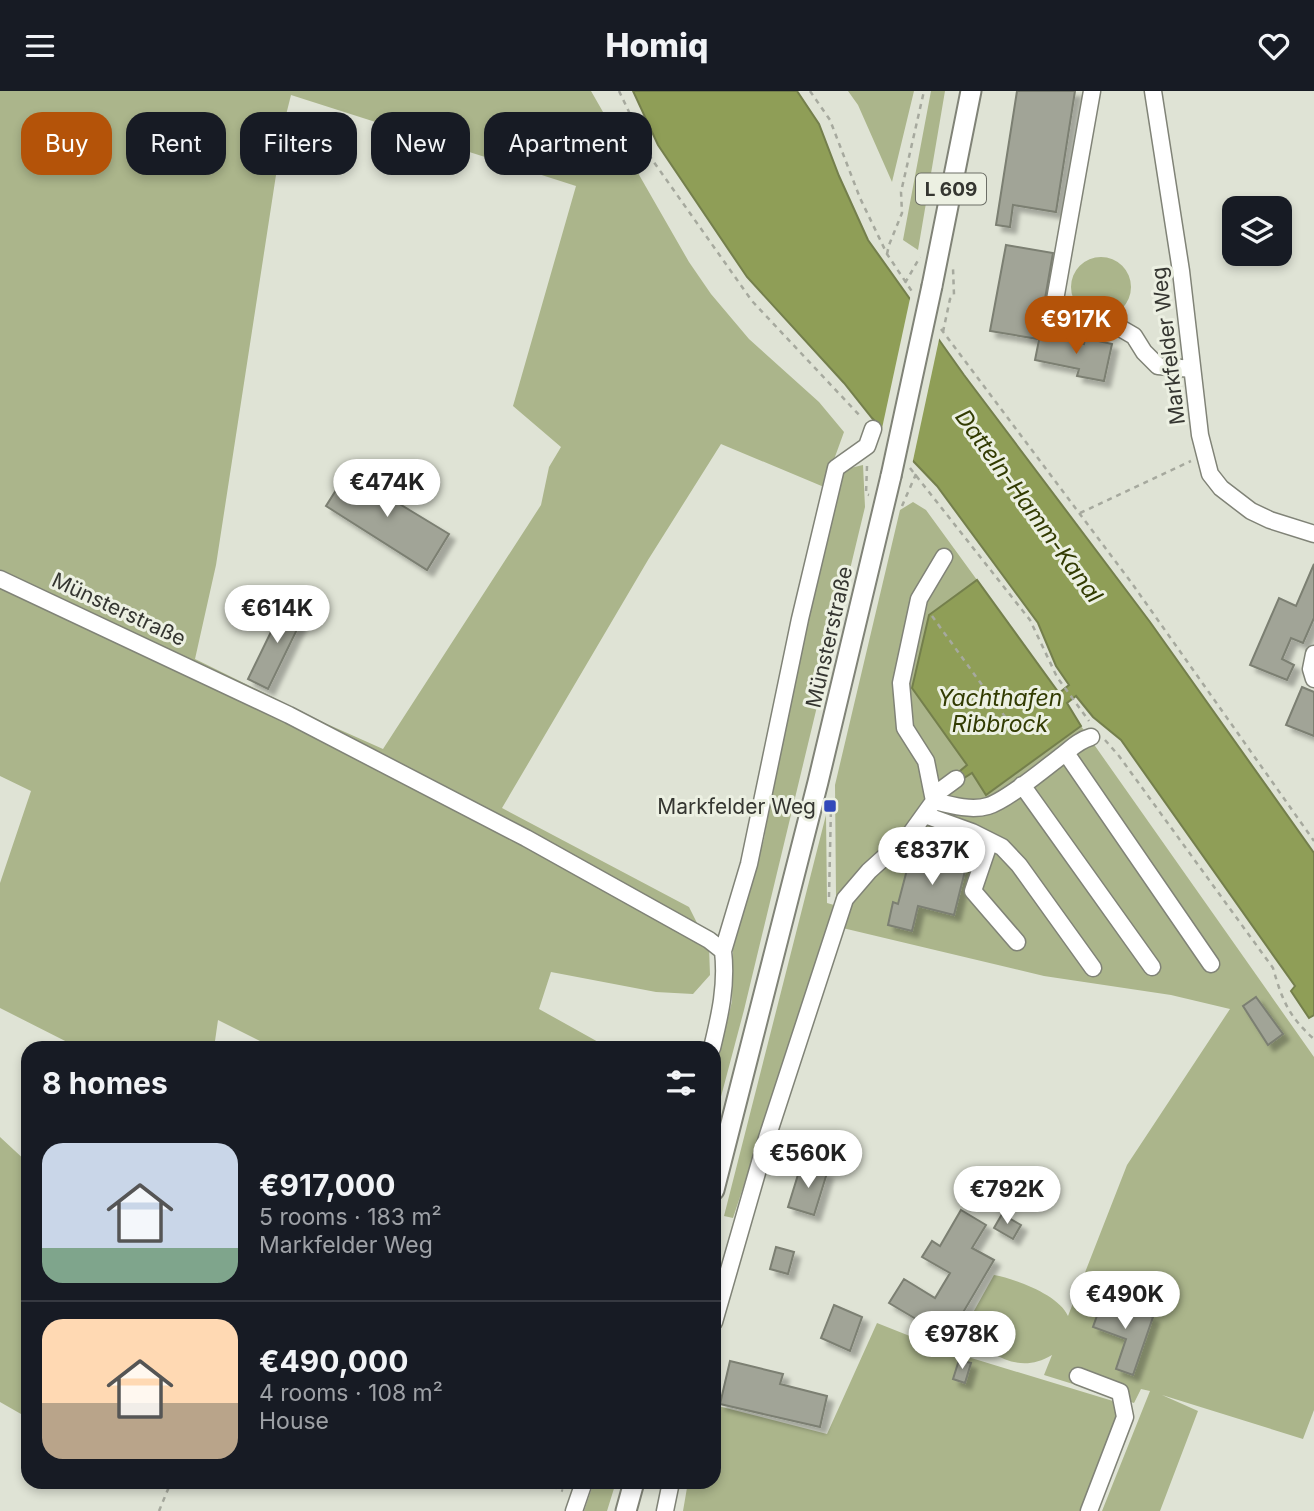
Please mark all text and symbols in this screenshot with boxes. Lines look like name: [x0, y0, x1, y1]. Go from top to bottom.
text: Homiq: [606, 26, 708, 65]
icon: menu: [21, 27, 59, 65]
icon: heart: [1255, 27, 1293, 65]
chip: Buy: [21, 112, 112, 175]
chip: Rent: [126, 112, 226, 175]
chip: Filters: [240, 112, 357, 175]
chip: New: [371, 112, 470, 175]
chip: Apartment: [484, 112, 652, 175]
road number: L 609: [916, 173, 986, 205]
map controls: [1222, 196, 1292, 266]
button: layers: [1222, 196, 1292, 266]
street label: Markfelder Weg: [1146, 266, 1190, 426]
pin: €917K: [1027, 296, 1125, 356]
text: €917K: [1041, 305, 1111, 333]
water label: Datteln-Hamm-Kanal: [949, 404, 1109, 608]
pin: €474K: [338, 459, 436, 519]
text: €474K: [349, 468, 425, 496]
street label: Münsterstraße: [801, 564, 857, 710]
street label: Münsterstraße: [48, 567, 190, 651]
pin: €614K: [228, 585, 326, 645]
text: €614K: [241, 594, 313, 622]
water label: Yachthafen Ribbrock: [938, 684, 1062, 738]
place label: Markfelder Weg: [657, 794, 816, 819]
marker: Markfelder Weg: [822, 798, 838, 814]
pin: €837K: [883, 827, 981, 887]
text: €837K: [894, 836, 970, 864]
icon: filters: [662, 1064, 700, 1102]
text: 8 homes: [42, 1065, 168, 1101]
pin: €560K: [759, 1131, 857, 1190]
text: €560K: [769, 1139, 847, 1167]
text: €917,000: [259, 1167, 395, 1203]
pin: €792K: [958, 1167, 1056, 1226]
icon: home: [98, 1171, 182, 1255]
text: €792K: [970, 1175, 1044, 1203]
text: 5 rooms · 183 m²: [259, 1203, 442, 1231]
text: Markfelder Weg: [259, 1231, 433, 1259]
pin: €490K: [1076, 1271, 1174, 1331]
text: €490K: [1086, 1280, 1164, 1308]
pin: €978K: [913, 1311, 1011, 1371]
text: €978K: [925, 1320, 999, 1348]
text: €490,000: [259, 1343, 409, 1379]
icon: home: [98, 1347, 182, 1431]
text: 4 rooms · 108 m²: [259, 1379, 443, 1407]
text: House: [259, 1407, 329, 1435]

